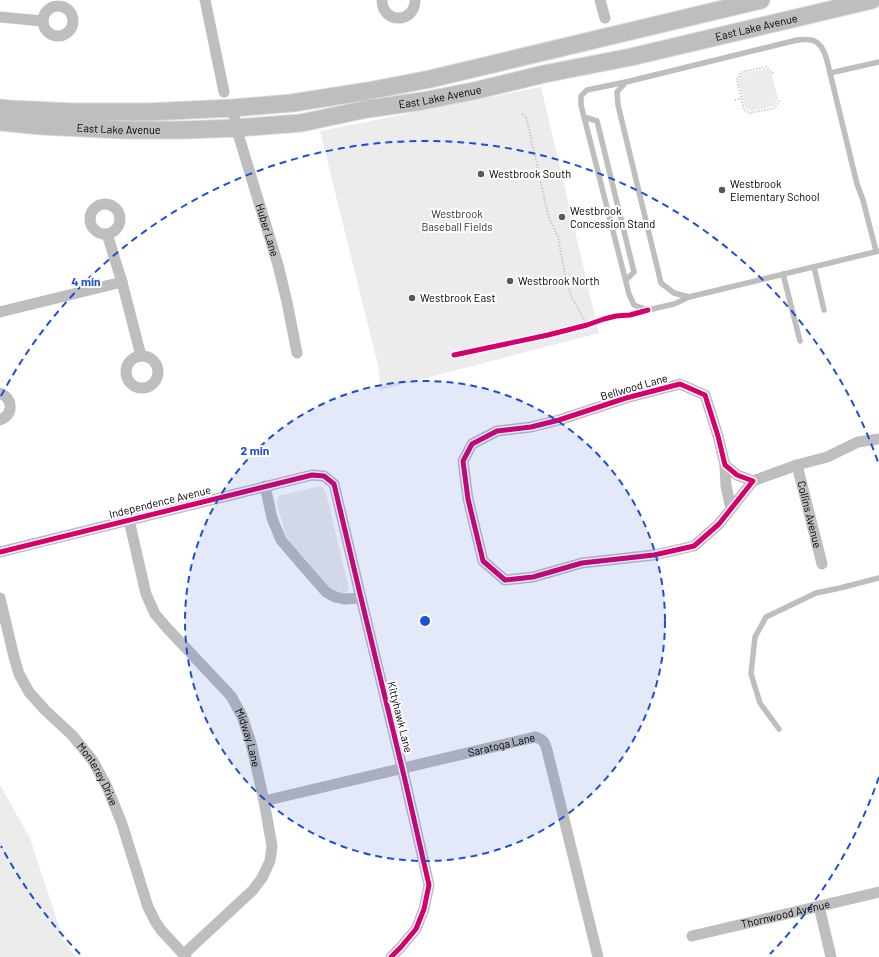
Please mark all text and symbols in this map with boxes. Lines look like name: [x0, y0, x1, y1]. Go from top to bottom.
street label: East Lake Avenue: [714, 11, 799, 43]
street label: East Lake Avenue: [398, 82, 483, 110]
street label: East Lake Avenue: [76, 121, 161, 136]
place label: Westbrook South: [489, 167, 571, 180]
marker: Westbrook South: [476, 169, 486, 179]
place label: Westbrook Elementary School: [730, 177, 820, 203]
marker: Westbrook Elementary School: [717, 185, 727, 195]
street label: Huber Lane: [254, 202, 282, 258]
place label: Westbrook Concession Stand: [570, 204, 655, 230]
park label: Westbrook Baseball Fields: [421, 207, 493, 233]
marker: Westbrook Concession Stand: [557, 212, 567, 222]
text: 4 min: [71, 274, 101, 288]
place label: Westbrook North: [518, 274, 599, 287]
marker: Westbrook North: [505, 276, 515, 286]
place label: Westbrook East: [420, 291, 495, 304]
marker: Westbrook East: [407, 293, 417, 303]
street label: Bellwood Lane: [599, 371, 669, 402]
text: 2 min: [241, 443, 269, 457]
street label: Collins Avenue: [795, 479, 825, 549]
street label: Independence Avenue: [108, 483, 212, 520]
centre of rings: [418, 614, 432, 628]
street label: Kittyhawk Lane: [385, 680, 416, 754]
street label: Midway Lane: [233, 706, 263, 768]
street label: Saratoga Lane: [466, 730, 536, 759]
street label: Monterey Drive: [75, 740, 121, 808]
street label: Thornwood Avenue: [740, 897, 831, 930]

